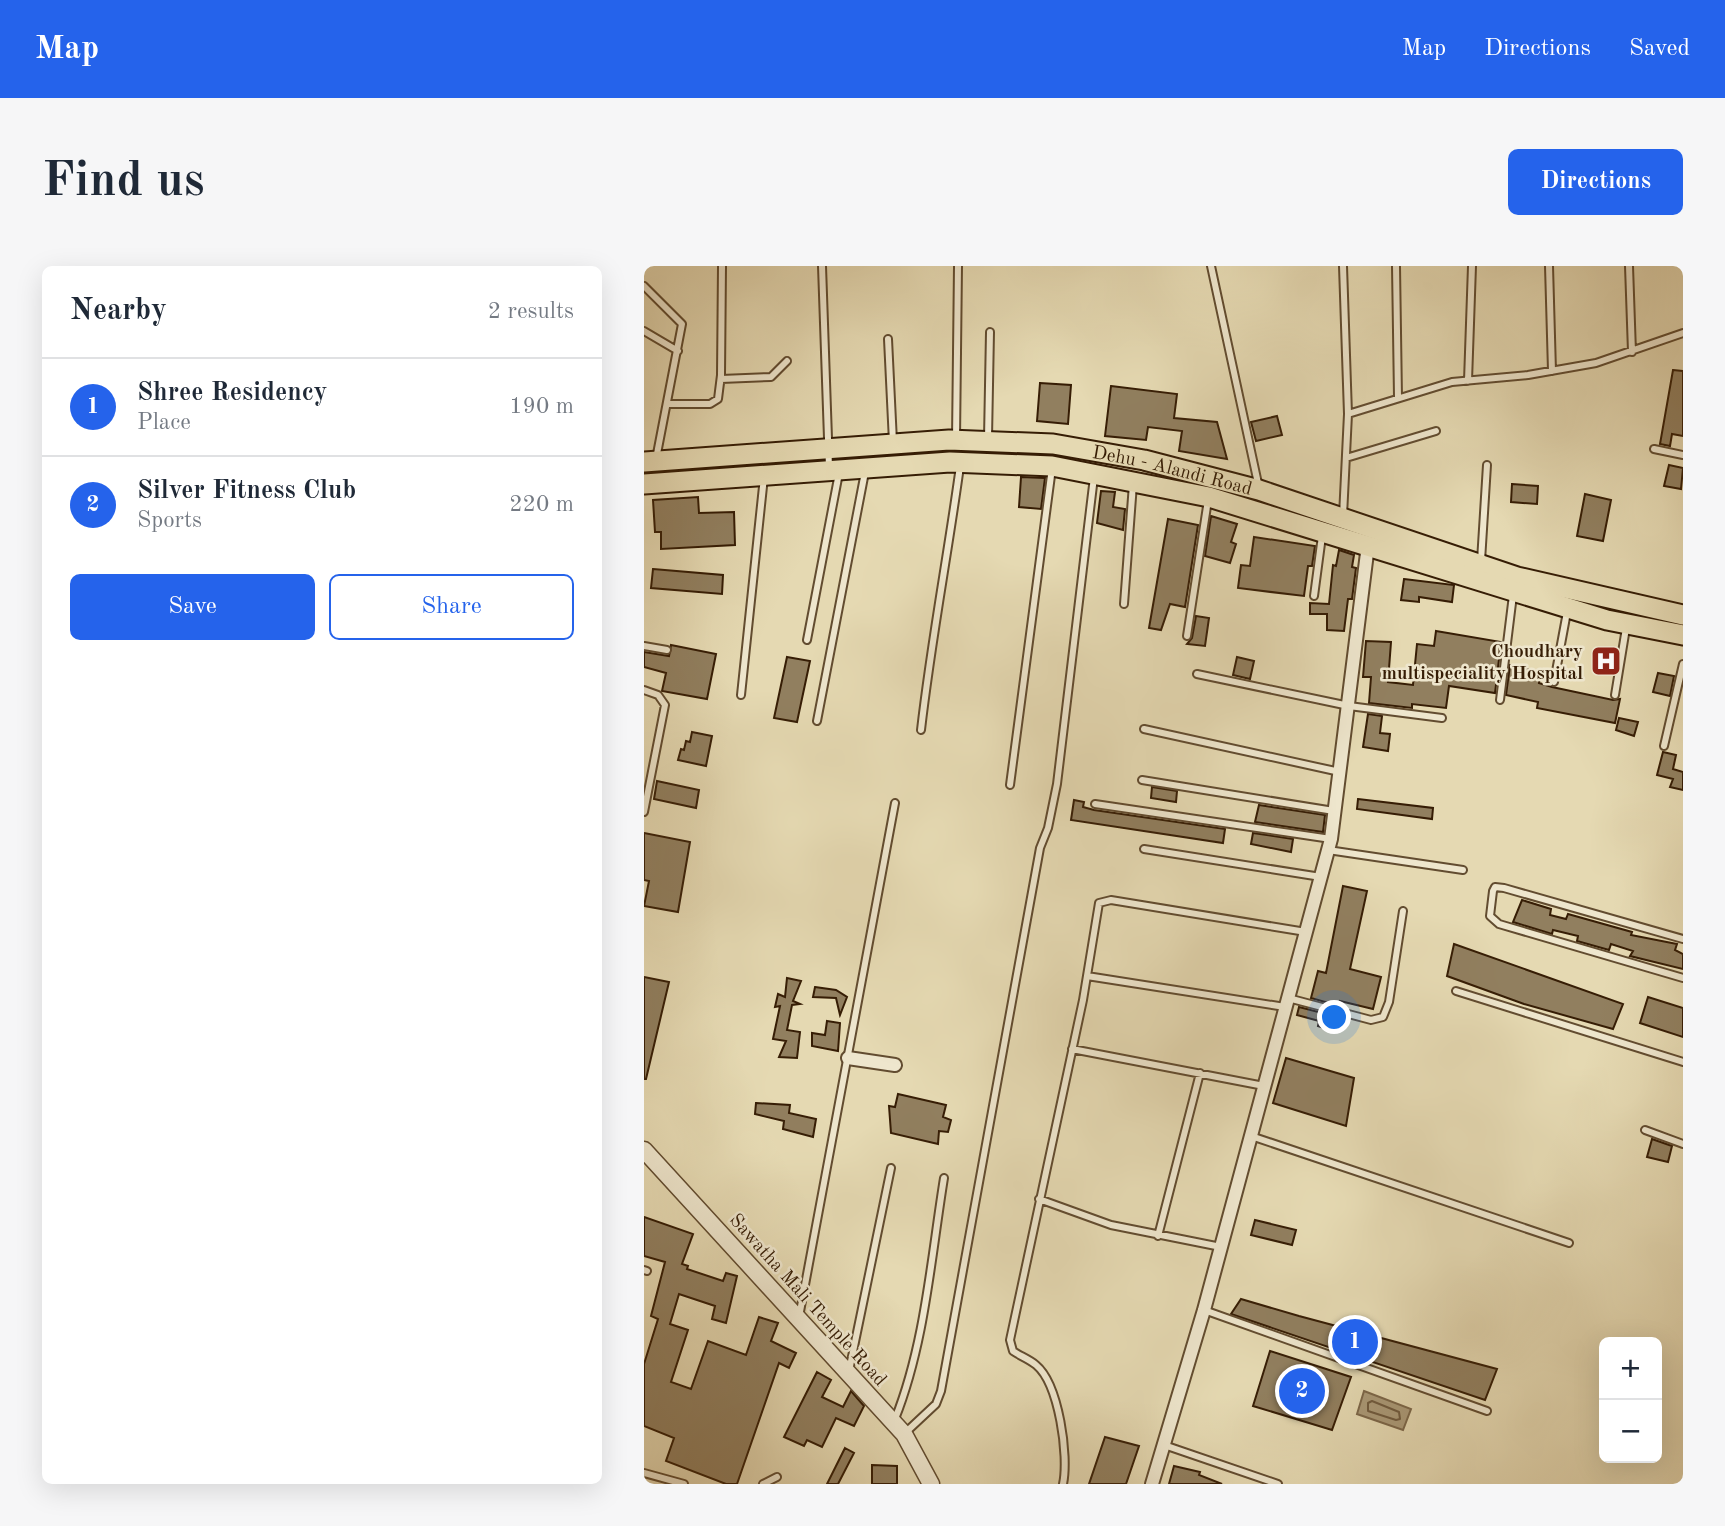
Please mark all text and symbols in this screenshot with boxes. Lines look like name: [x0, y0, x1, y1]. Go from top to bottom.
text: Map: [35, 33, 99, 66]
text: Map: [1402, 37, 1446, 61]
text: Directions: [1484, 37, 1591, 61]
text: Saved: [1629, 37, 1690, 61]
button: Directions: [1508, 149, 1683, 215]
text: Find us: [42, 158, 205, 207]
text: Nearby: [70, 296, 167, 326]
text: 2 results: [488, 300, 574, 323]
text: Shree Residency: [137, 380, 327, 406]
text: 1: [86, 395, 100, 418]
text: 190 m: [509, 395, 574, 418]
text: Place: [137, 411, 191, 434]
street label: Dehu - Alandi Road: [1091, 444, 1254, 500]
text: Silver Fitness Club: [137, 478, 356, 504]
text: 2: [86, 493, 100, 516]
text: 220 m: [509, 493, 574, 516]
text: Sports: [137, 509, 202, 532]
button: Save: [70, 574, 315, 640]
button: Share: [329, 574, 574, 640]
place label: Choudhary multispeciality Hospital: [1382, 643, 1583, 684]
hospital icon: Choudhary multispeciality Hospital: [1589, 644, 1623, 678]
your location: [1317, 1000, 1351, 1034]
street label: Sawatha Mali Temple Road: [725, 1211, 889, 1390]
pin: 1: [1332, 1316, 1378, 1368]
map controls: [1599, 1337, 1662, 1463]
button: +: [1599, 1337, 1662, 1400]
pin: 2: [1279, 1365, 1325, 1417]
button: −: [1599, 1400, 1662, 1463]

